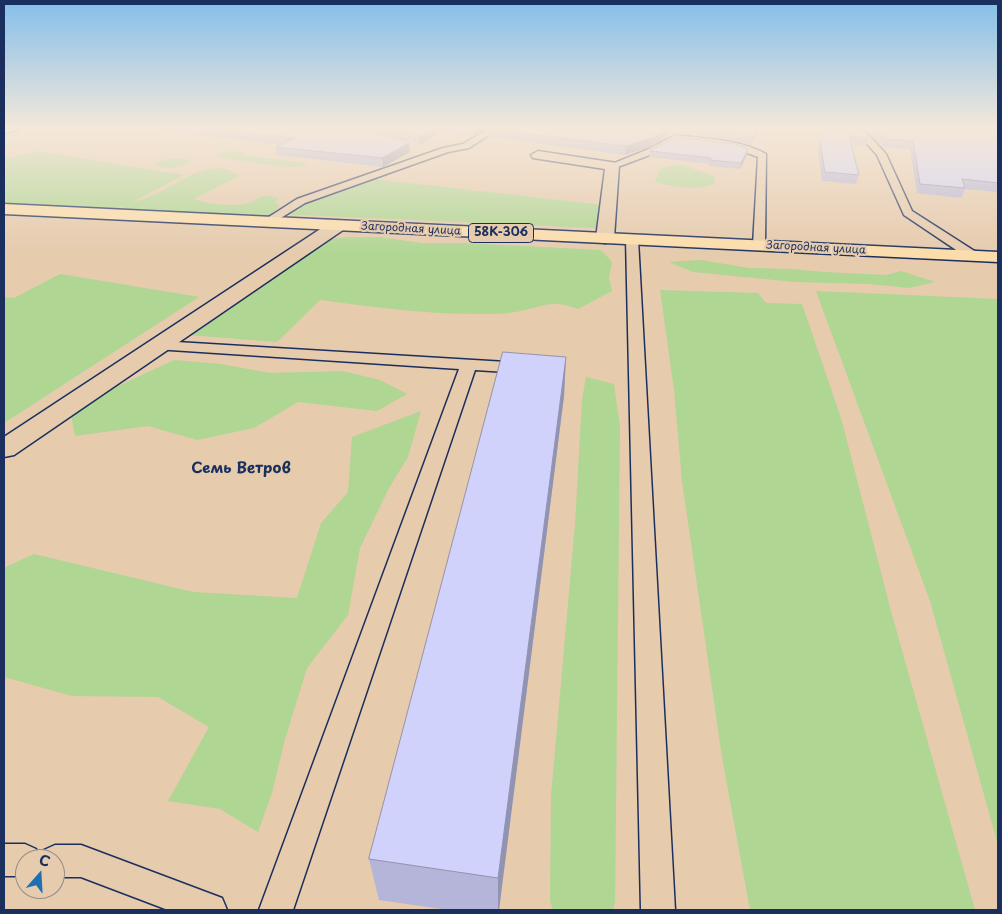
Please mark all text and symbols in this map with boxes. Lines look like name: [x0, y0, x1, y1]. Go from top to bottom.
street label: Загородная улица: [361, 220, 461, 238]
road number: 58К-306: [468, 224, 534, 242]
street label: Загородная улица: [766, 239, 866, 257]
district label: Семь Ветров: [191, 460, 291, 478]
north arrow: [15, 849, 65, 899]
text: С: [36, 849, 53, 872]

